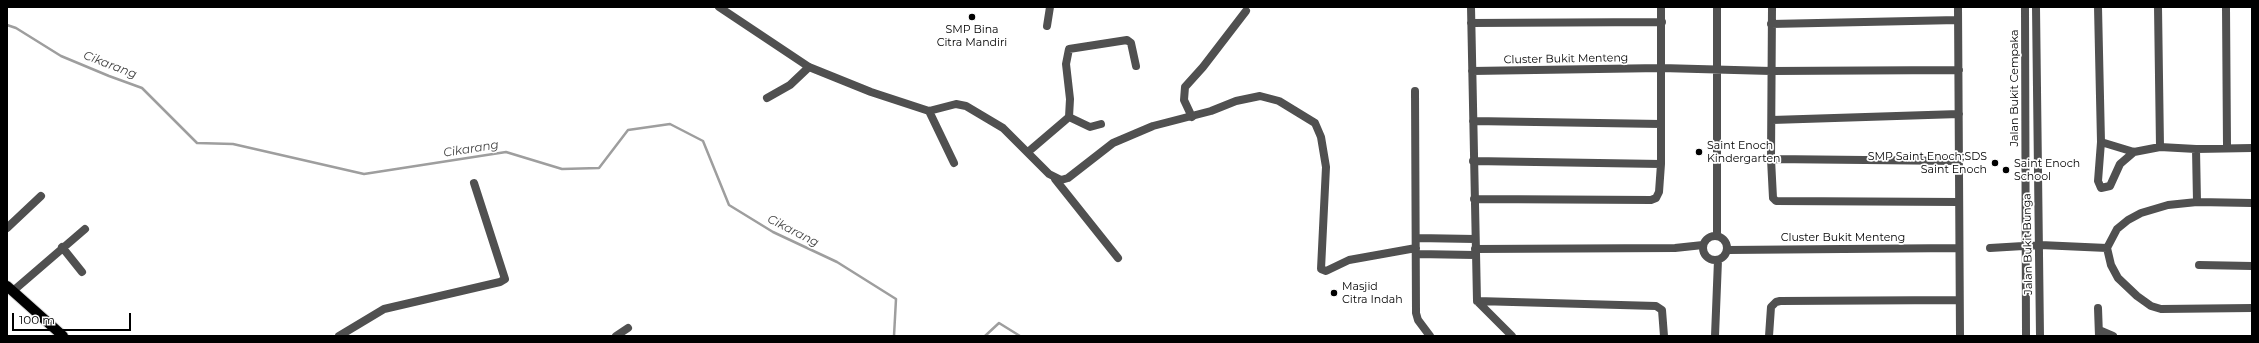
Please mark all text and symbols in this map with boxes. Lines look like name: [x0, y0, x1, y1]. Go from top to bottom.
marker: SMP Bina Citra Mandiri: [967, 12, 977, 22]
place label: SMP Bina Citra Mandiri: [937, 23, 1007, 49]
street label: Jalan Bukit Cempaka: [2008, 30, 2022, 146]
water label: Cikarang: [81, 48, 139, 82]
street label: Cluster Bukit Menteng: [1504, 51, 1628, 67]
water label: Cikarang: [442, 138, 500, 160]
place label: Saint Enoch Kindergarten: [1707, 139, 1781, 165]
marker: Saint Enoch Kindergarten: [1694, 147, 1704, 157]
place label: SMP Saint Enoch;SDS Saint Enoch: [1868, 150, 1987, 176]
place label: Saint Enoch School: [2014, 157, 2080, 183]
marker: SMP Saint Enoch;SDS Saint Enoch: [1990, 158, 2000, 168]
marker: Saint Enoch School: [2001, 165, 2011, 175]
street label: Jalan Bukit Bunga: [2021, 193, 2035, 295]
water label: Cikarang: [765, 212, 821, 250]
street label: Cluster Bukit Menteng: [1781, 231, 1905, 245]
place label: Masjid Citra Indah: [1342, 280, 1403, 306]
marker: Masjid Citra Indah: [1329, 288, 1339, 298]
scale bar: [14, 305, 133, 331]
text: 100 m: [19, 312, 55, 327]

